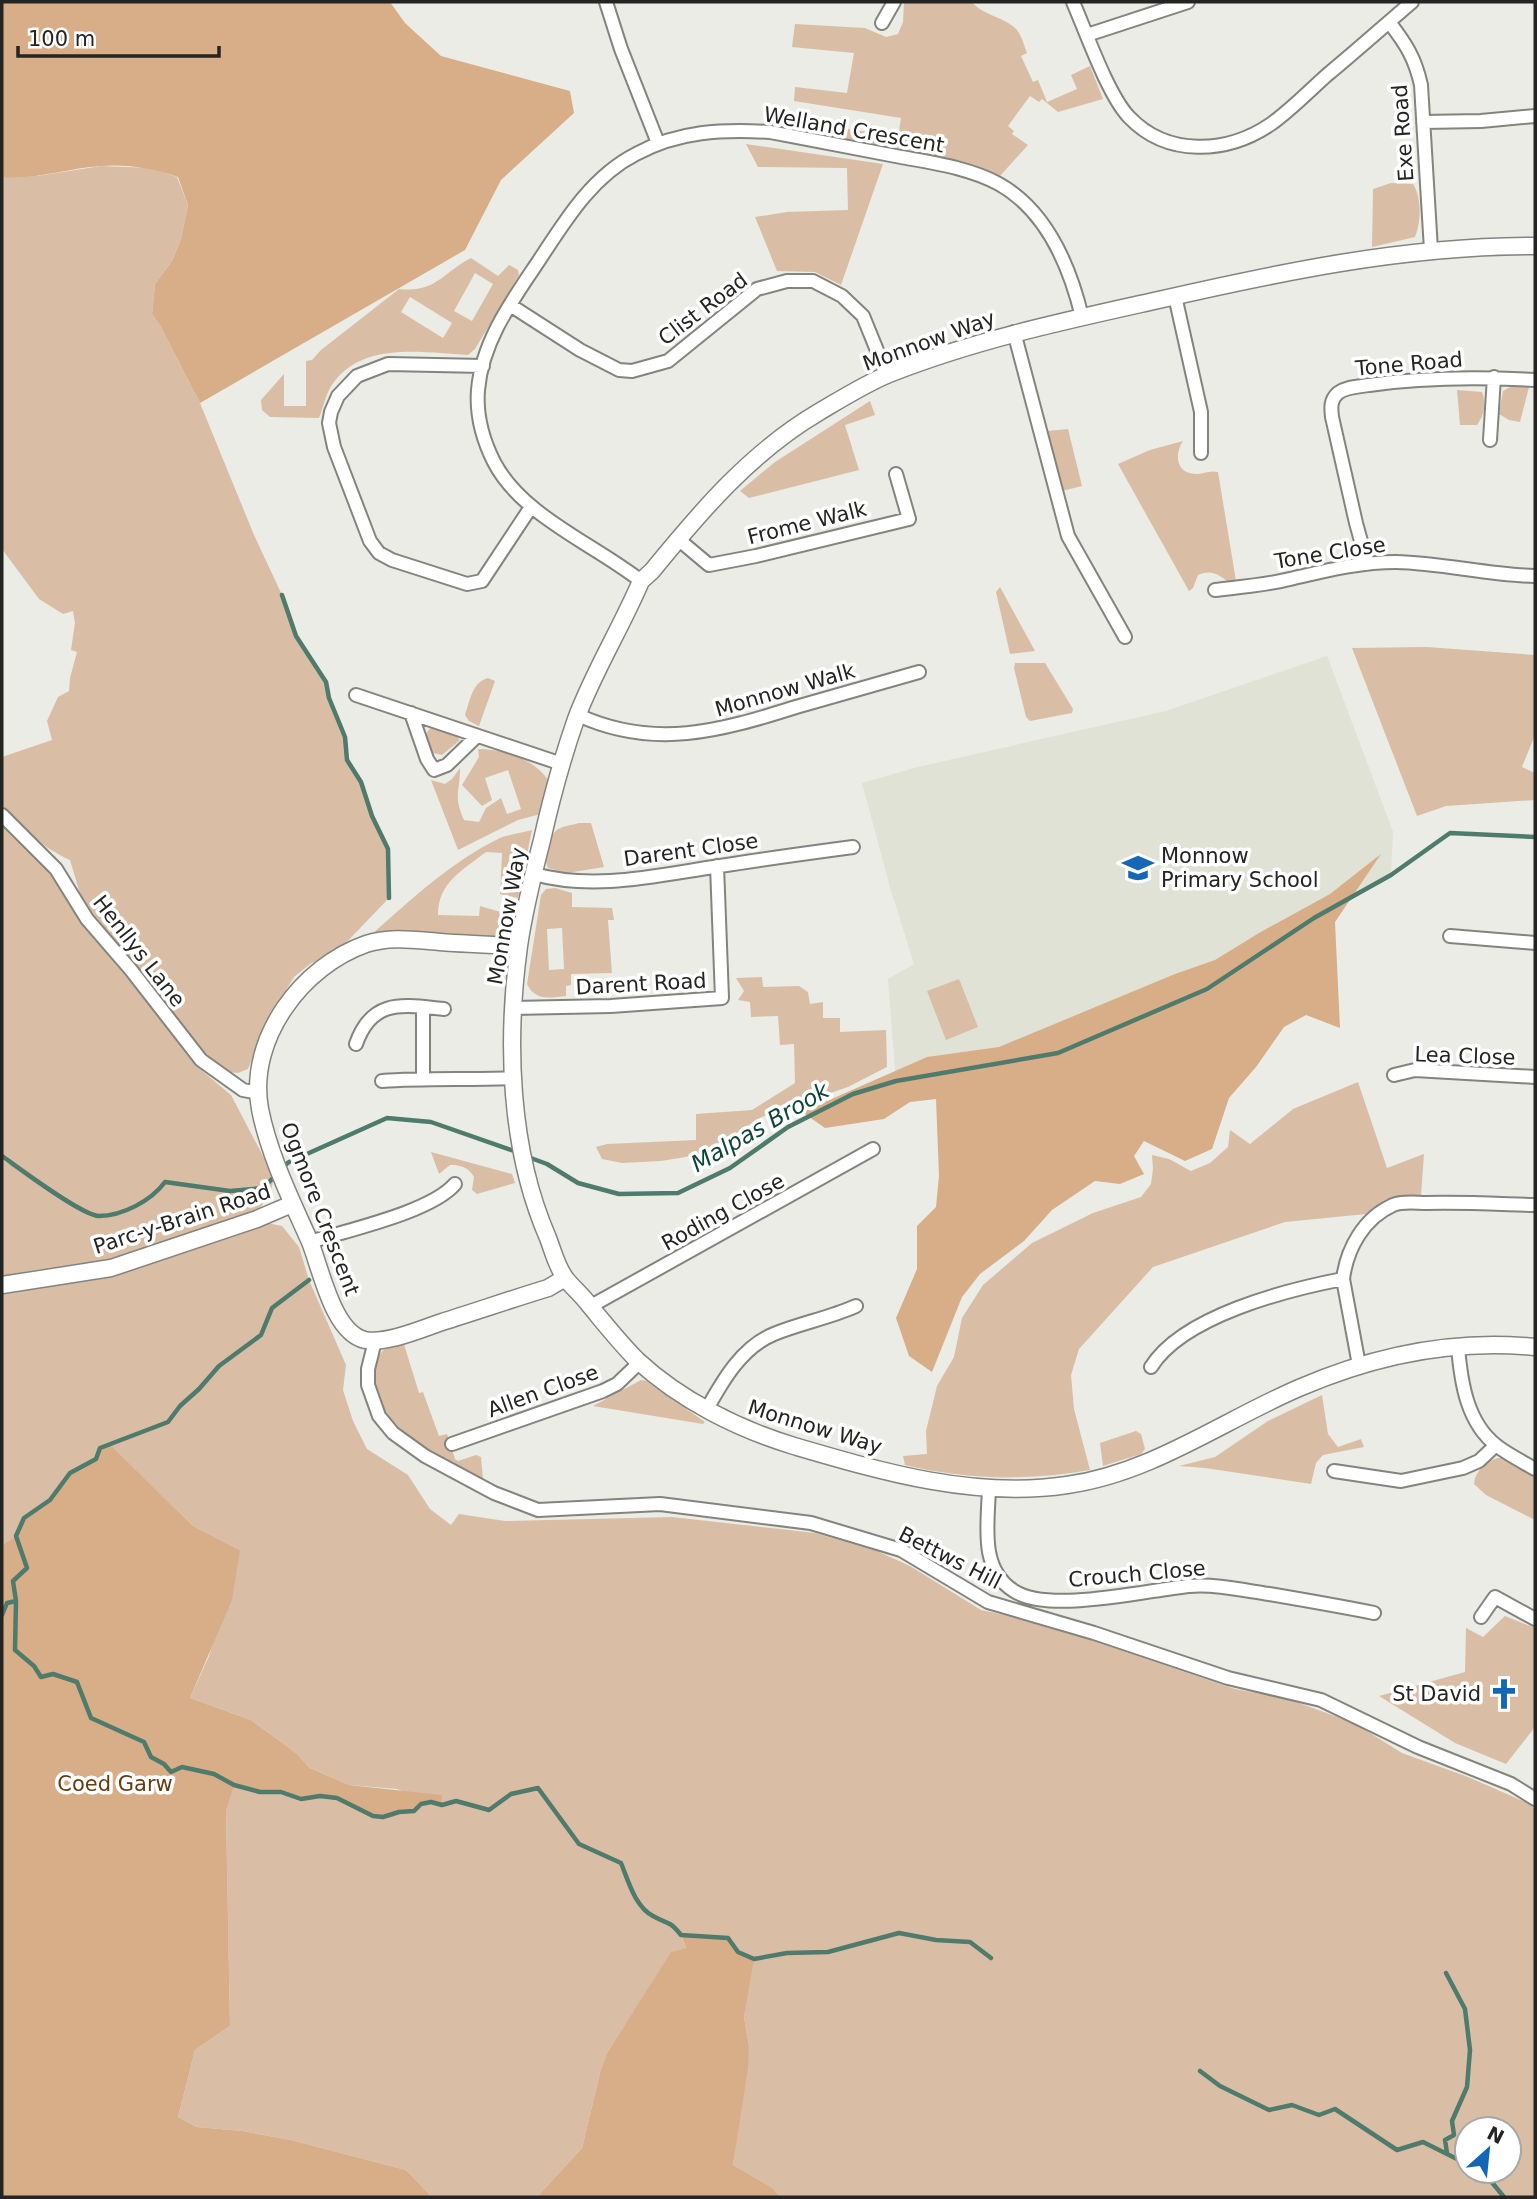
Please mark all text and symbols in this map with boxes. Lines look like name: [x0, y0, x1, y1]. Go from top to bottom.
scale bar: [18, 14, 219, 58]
text: 100 m: [28, 27, 95, 51]
street label: Exe Road: [1388, 84, 1418, 182]
street label: Welland Crescent: [762, 102, 946, 158]
street label: Clist Road: [654, 268, 752, 350]
street label: Monnow Way: [860, 306, 998, 376]
street label: Tone Road: [1353, 347, 1464, 381]
street label: Frome Walk: [745, 496, 870, 549]
street label: Tone Close: [1272, 532, 1387, 574]
street label: Monnow Walk: [712, 658, 859, 721]
street label: Darent Close: [622, 829, 760, 871]
place label: Monnow Primary School: [1161, 844, 1319, 892]
street label: Monnow Way: [483, 845, 531, 987]
school or university icon: Monnow Primary School: [1121, 851, 1155, 885]
street label: Henllys Lane: [88, 891, 190, 1011]
street label: Darent Road: [575, 969, 707, 999]
street label: Lea Close: [1414, 1042, 1516, 1070]
water label: Malpas Brook: [686, 1076, 835, 1177]
street label: Ogmore Crescent: [276, 1119, 364, 1299]
street label: Roding Close: [658, 1168, 788, 1256]
street label: Parc-y-Brain Road: [90, 1179, 274, 1259]
street label: Allen Close: [484, 1360, 602, 1422]
street label: Monnow Way: [745, 1395, 885, 1459]
street label: Bettws Hill: [895, 1522, 1005, 1594]
street label: Crouch Close: [1067, 1556, 1207, 1592]
church icon: St David: [1487, 1677, 1521, 1711]
place label: St David: [1392, 1682, 1481, 1706]
park label: Coed Garw: [57, 1772, 173, 1796]
north arrow: [1453, 2115, 1523, 2185]
text: N: [1484, 2121, 1508, 2148]

